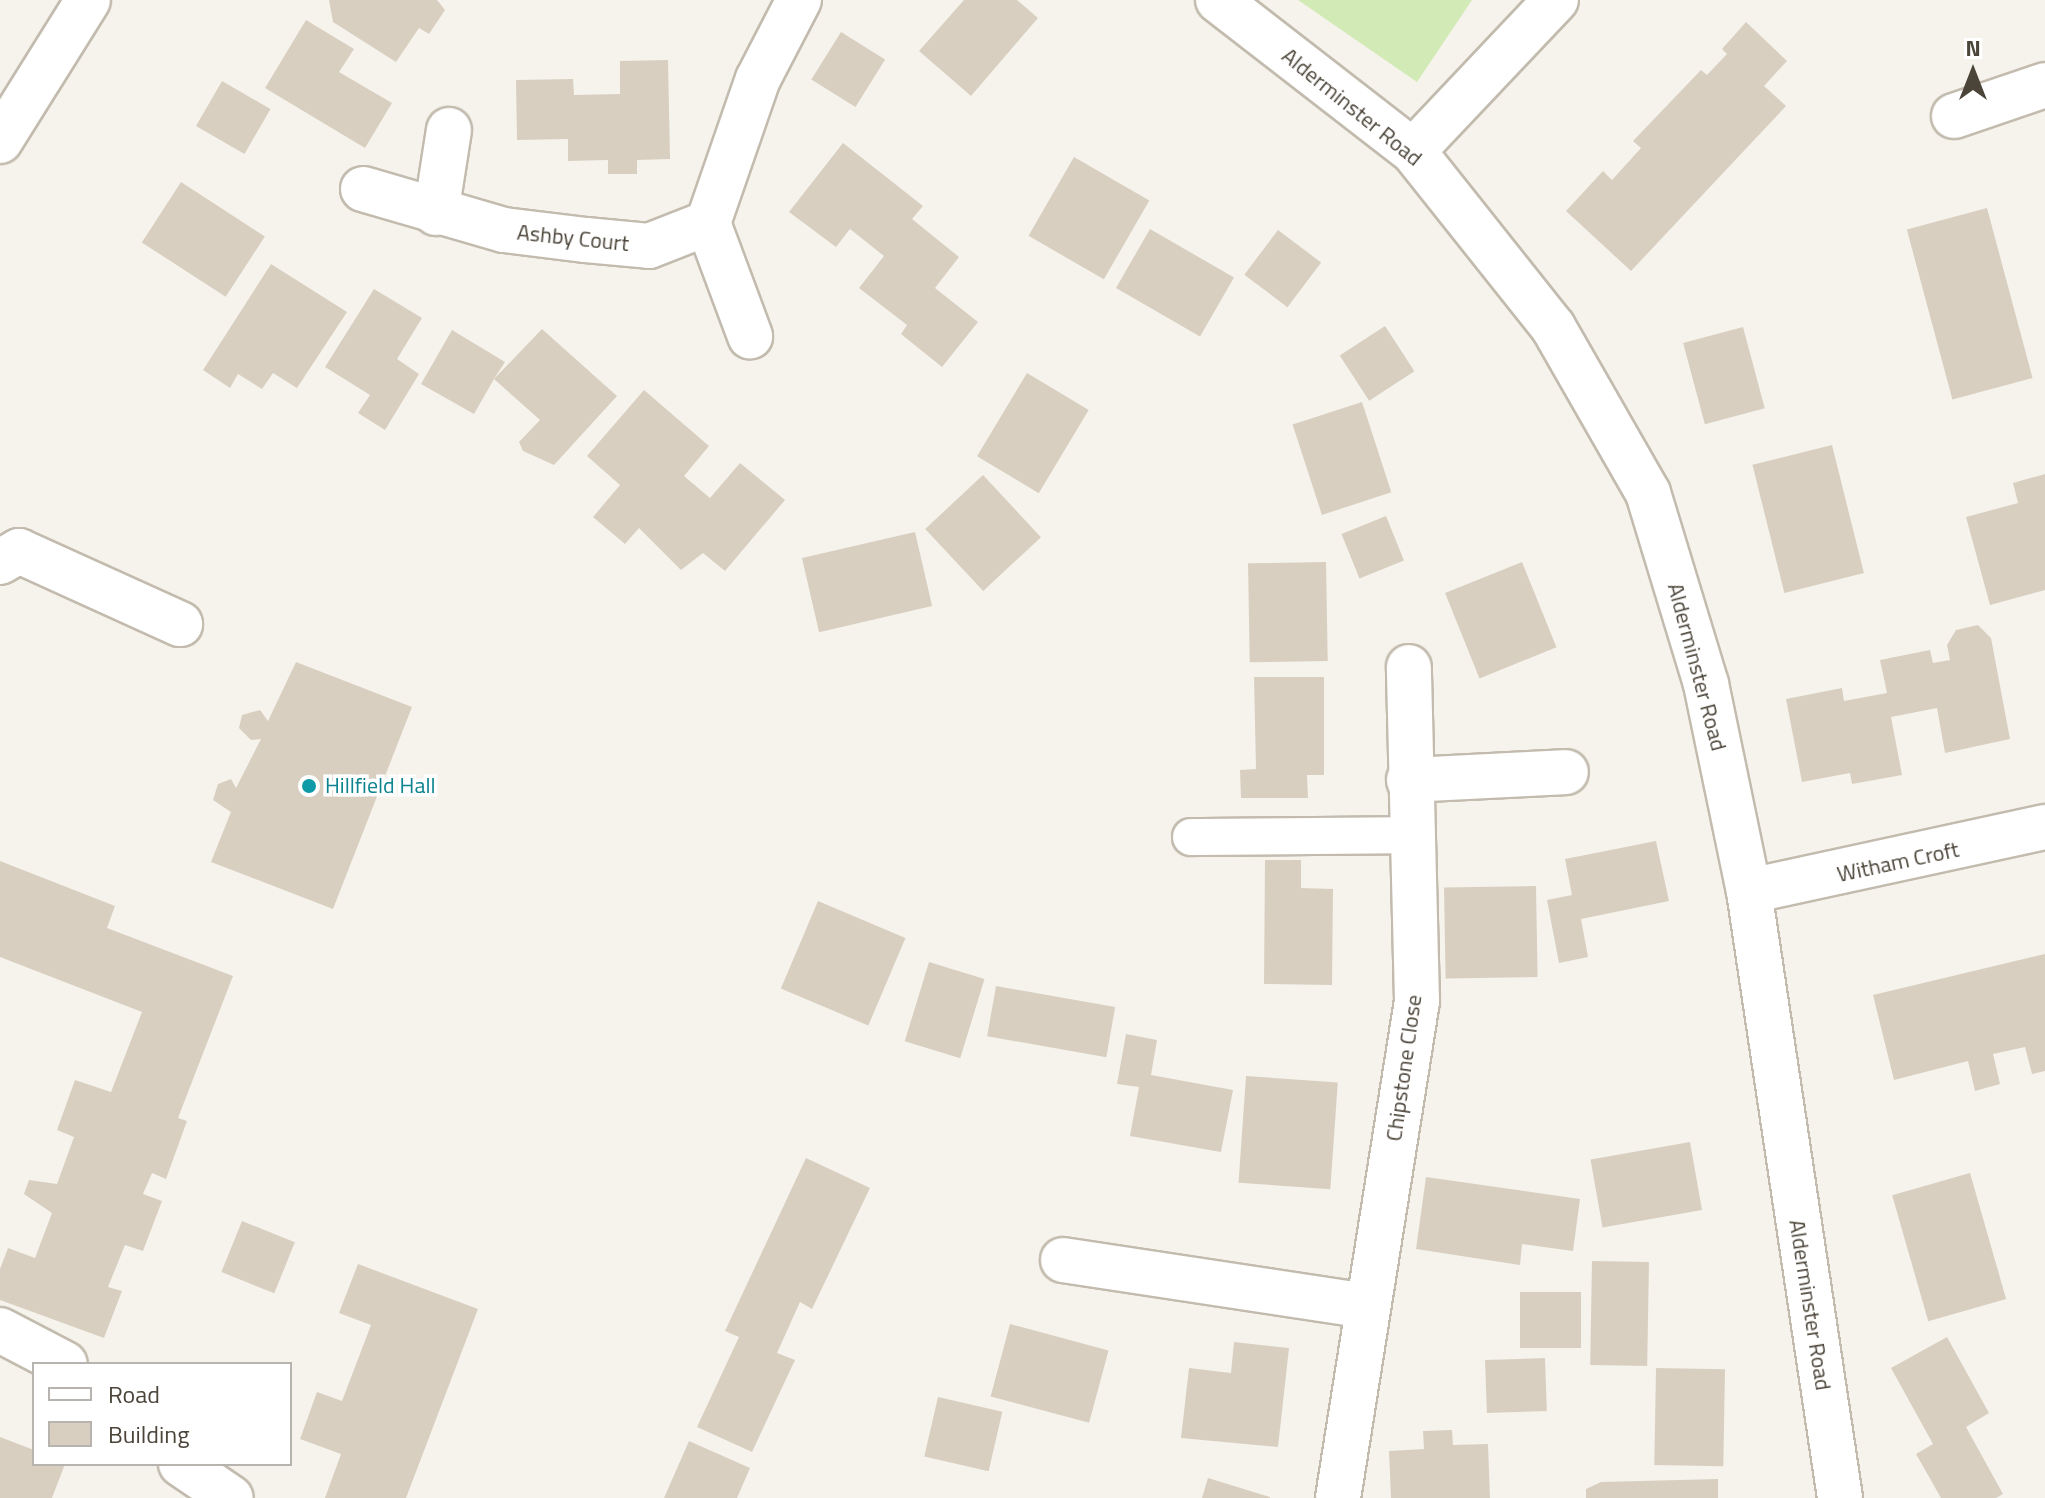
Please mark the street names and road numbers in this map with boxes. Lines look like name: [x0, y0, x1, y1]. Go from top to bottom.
street label: Alderminster Road: [1277, 42, 1427, 172]
street label: Ashby Court: [516, 219, 630, 257]
street label: Alderminster Road: [1662, 580, 1732, 754]
street label: Witham Croft: [1835, 836, 1961, 888]
street label: Chipstone Close: [1381, 993, 1427, 1143]
street label: Alderminster Road: [1783, 1218, 1837, 1392]

